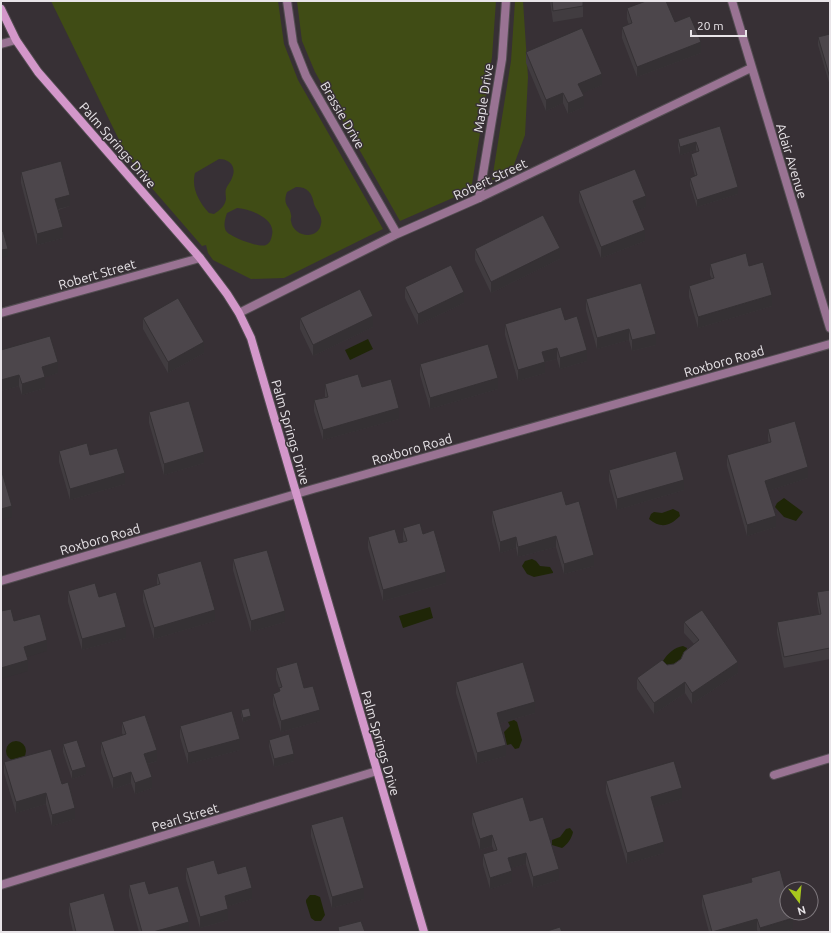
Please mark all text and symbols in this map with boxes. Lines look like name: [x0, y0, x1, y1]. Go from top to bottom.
scale bar: [691, 12, 746, 38]
text: 20 m: [697, 19, 724, 32]
street label: Maple Drive: [471, 62, 495, 134]
street label: Brassie Drive: [318, 79, 368, 151]
street label: Palm Springs Drive: [77, 99, 159, 191]
street label: Adair Avenue: [774, 122, 810, 200]
street label: Robert Street: [451, 156, 529, 202]
street label: Robert Street: [57, 256, 137, 292]
street label: Roxboro Road: [682, 343, 766, 379]
street label: Palm Springs Drive: [269, 378, 313, 486]
street label: Roxboro Road: [370, 431, 454, 467]
street label: Roxboro Road: [58, 521, 142, 557]
street label: Palm Springs Drive: [359, 689, 403, 797]
street label: Pearl Street: [150, 800, 220, 834]
north arrow: [779, 881, 819, 921]
text: N: [796, 904, 807, 918]

